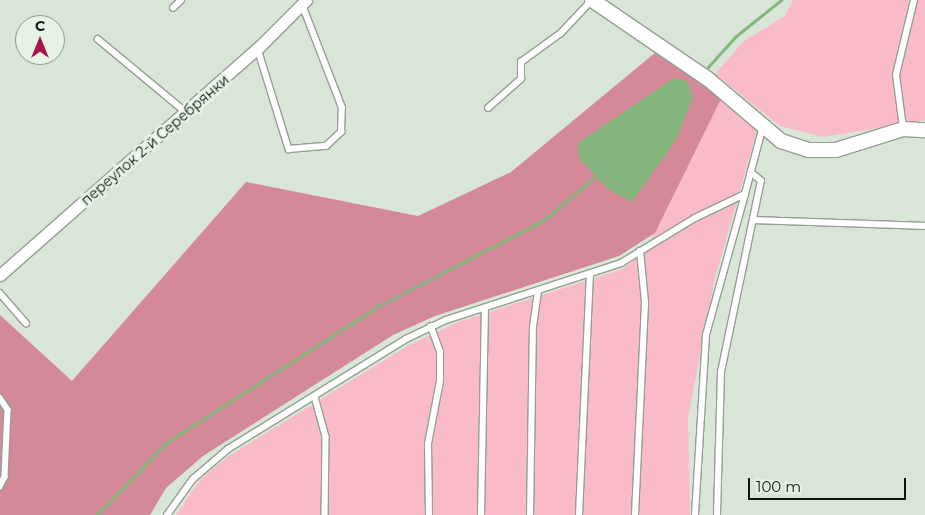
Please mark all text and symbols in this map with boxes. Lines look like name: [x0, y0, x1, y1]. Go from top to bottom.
north arrow: [15, 15, 65, 65]
text: С: [35, 17, 45, 35]
street label: переулок 2-й Серебрянки: [78, 71, 232, 209]
scale bar: [750, 468, 908, 500]
text: 100 m: [756, 477, 801, 496]

